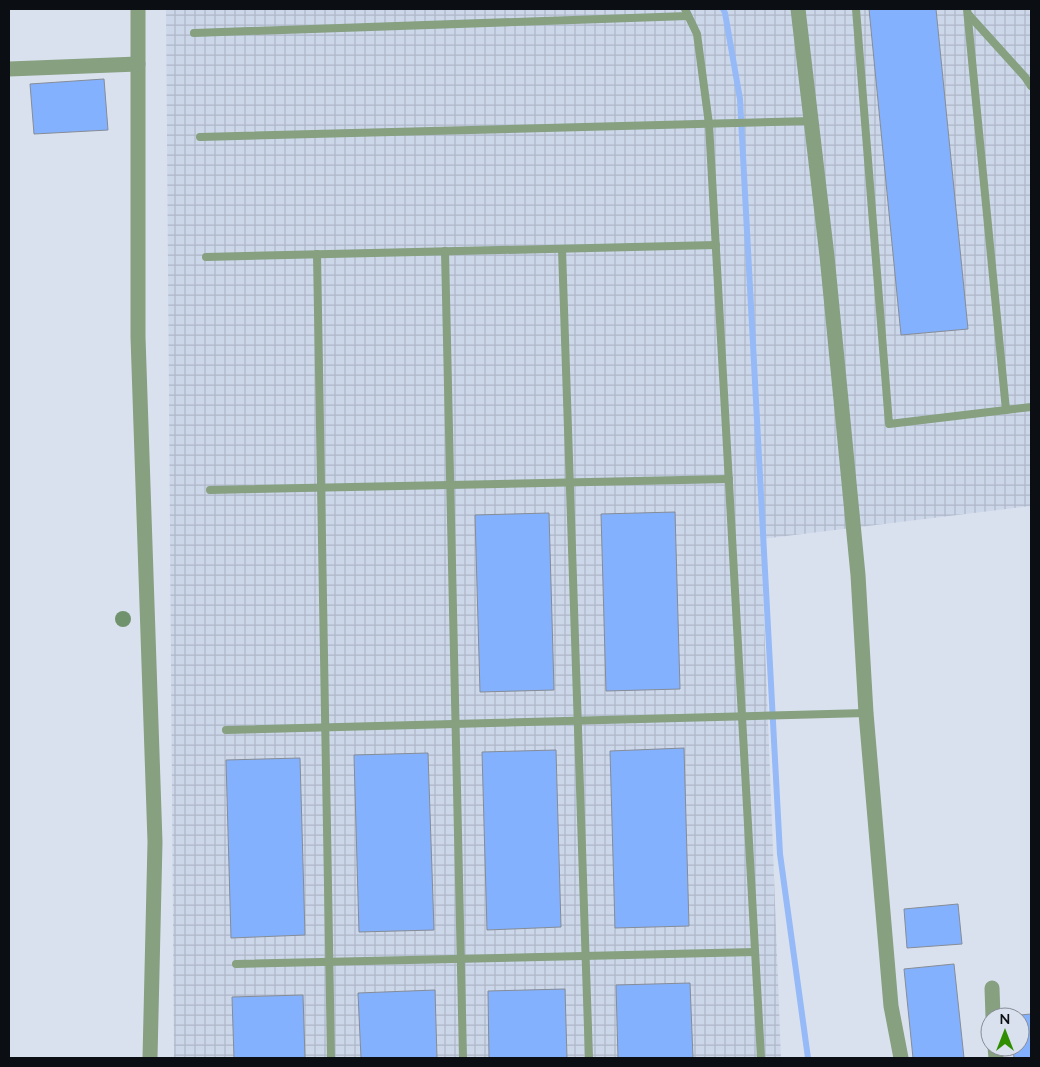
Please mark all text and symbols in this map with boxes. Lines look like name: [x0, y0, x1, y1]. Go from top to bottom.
north arrow: [980, 1007, 1030, 1057]
text: N: [1000, 1010, 1010, 1027]

